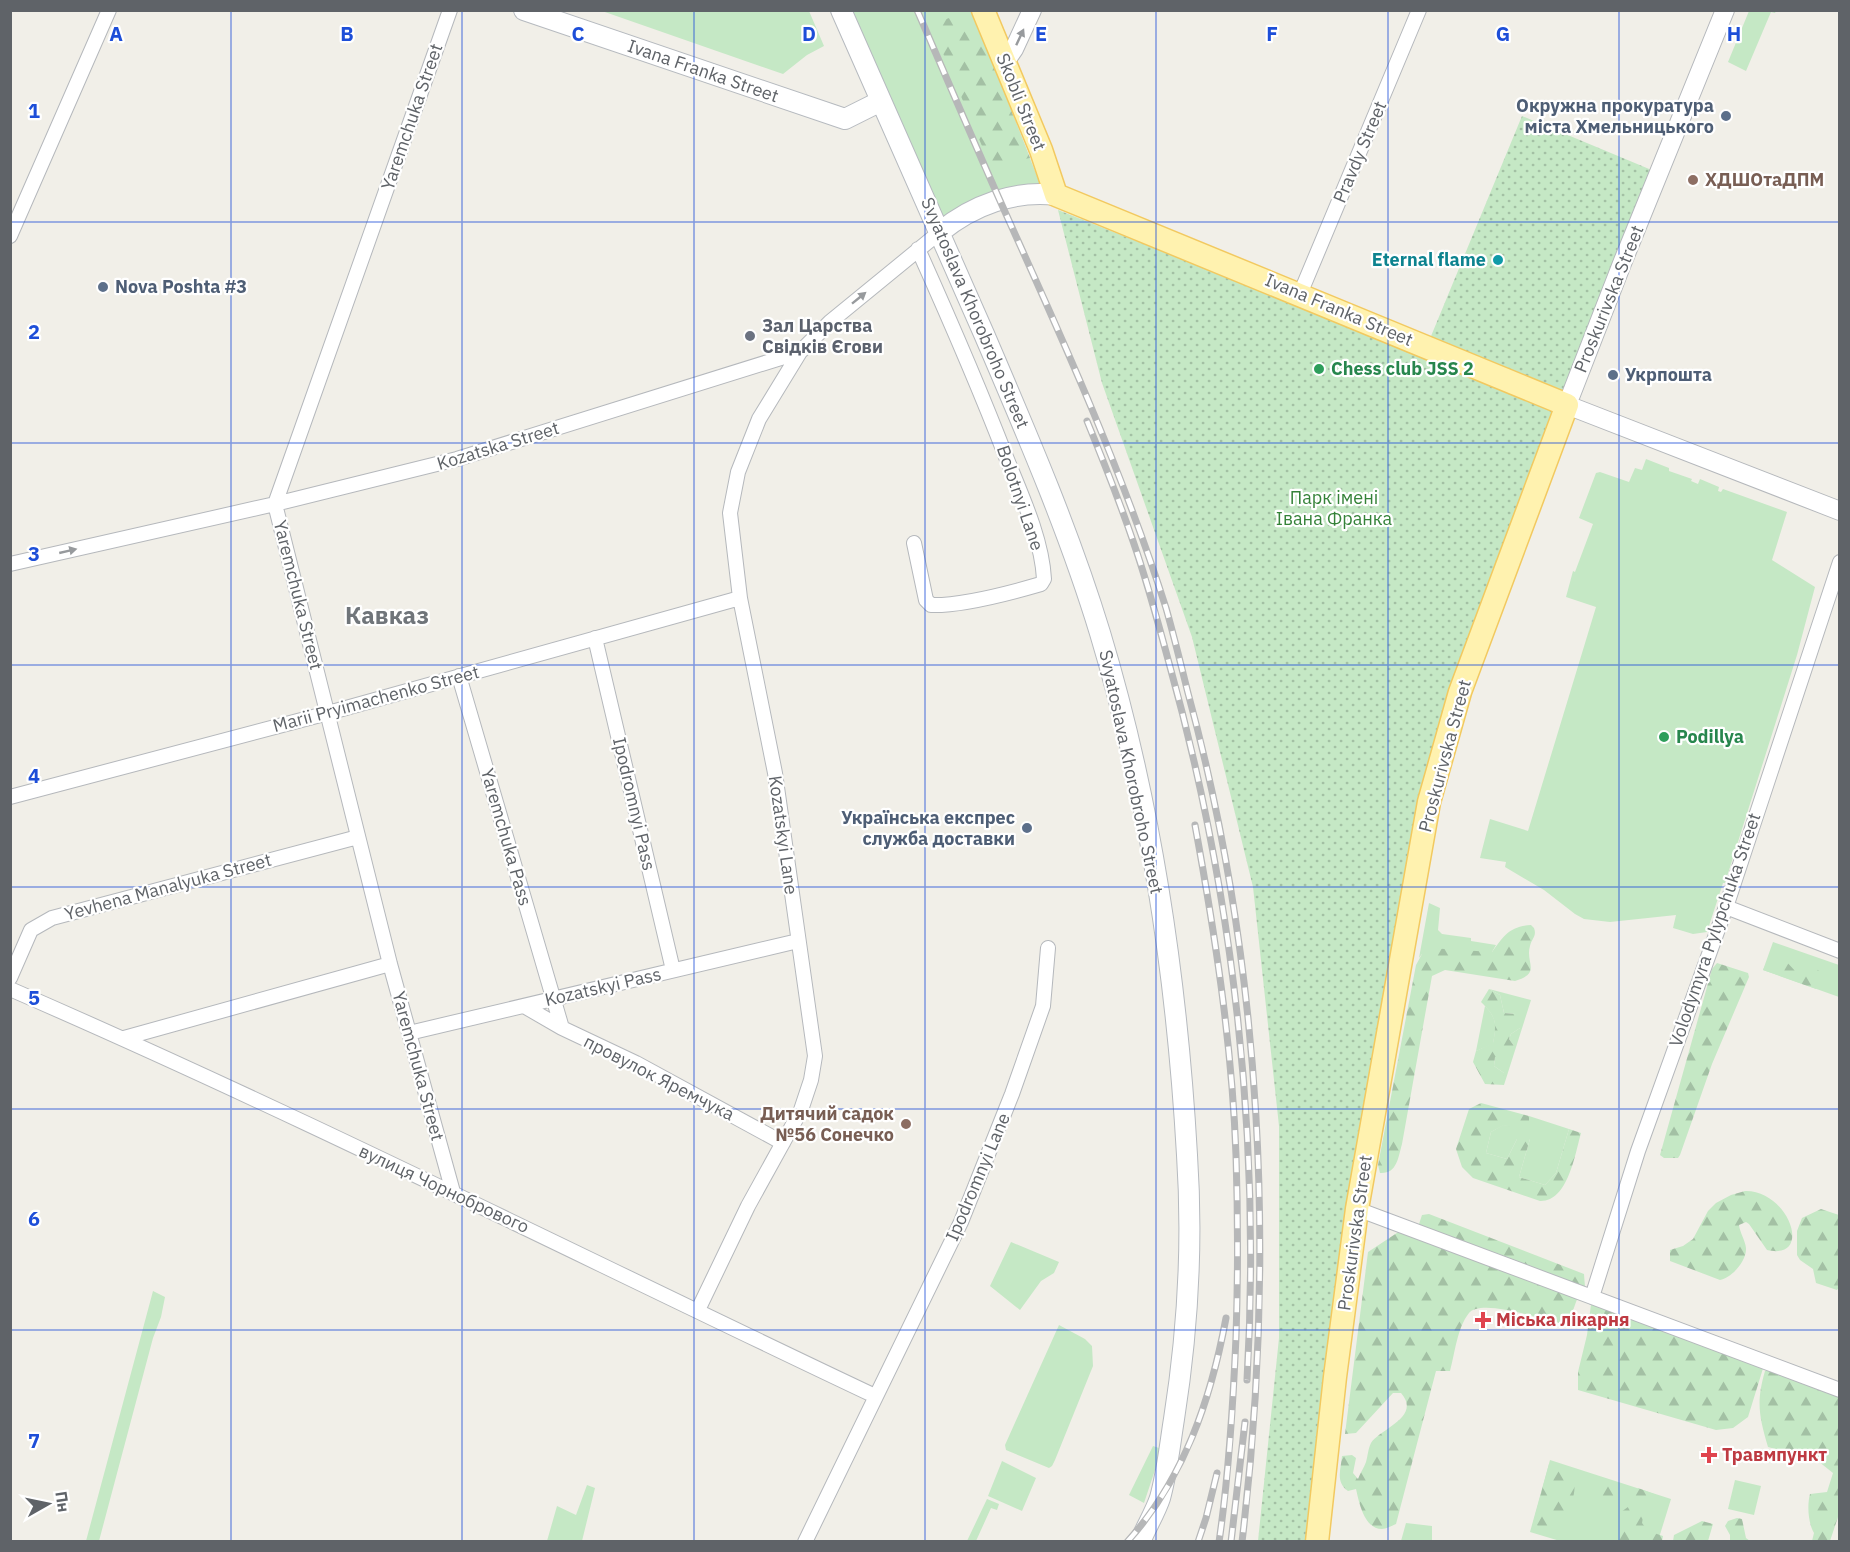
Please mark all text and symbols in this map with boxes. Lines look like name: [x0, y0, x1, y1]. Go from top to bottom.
text: A: [109, 20, 123, 47]
text: B: [340, 20, 354, 47]
text: C: [571, 20, 585, 47]
text: D: [802, 20, 816, 47]
text: E: [1035, 20, 1047, 47]
text: F: [1266, 20, 1278, 47]
text: G: [1496, 20, 1510, 47]
text: H: [1727, 20, 1741, 47]
one-way arrow: [1015, 28, 1024, 45]
street label: Ivana Franka Street: [625, 34, 782, 107]
street label: Yaremchuka Street: [376, 40, 447, 193]
street label: Skobli Street: [991, 50, 1051, 154]
place label: Окружна прокуратура міста Хмельницького: [1516, 94, 1714, 138]
text: 1: [28, 97, 40, 124]
street label: Pravdy Street: [1328, 97, 1391, 206]
marker: Окружна прокуратура міста Хмельницького: [1719, 109, 1733, 123]
place label: ХДШОтаДПМ: [1705, 168, 1824, 191]
marker: ХДШОтаДПМ: [1686, 173, 1700, 187]
street label: Svyatoslava Khorobroho Street: [916, 194, 1035, 432]
street label: Proskurivska Street: [1568, 222, 1649, 376]
place label: Eternal flame: [1372, 248, 1486, 271]
marker: Eternal flame: [1491, 253, 1505, 267]
street label: Ivana Franka Street: [1262, 268, 1417, 351]
place label: Nova Poshta #3: [115, 275, 247, 298]
marker: Nova Poshta #3: [96, 280, 110, 294]
one-way arrow: [851, 292, 866, 305]
place label: Зал Царства Свідків Єгови: [762, 314, 883, 358]
text: 2: [28, 318, 40, 345]
marker: Зал Царства Свідків Єгови: [743, 329, 757, 343]
place label: Chess club JSS 2: [1331, 357, 1474, 380]
marker: Chess club JSS 2: [1312, 362, 1326, 376]
place label: Укрпошта: [1625, 363, 1712, 386]
marker: Укрпошта: [1606, 368, 1620, 382]
street label: Kozatska Street: [434, 416, 562, 475]
street label: Bolotnyi Lane: [992, 442, 1049, 554]
park label: Парк імені Івана Франка: [1276, 486, 1393, 530]
street label: Yaremchuka Street: [269, 518, 328, 672]
text: 3: [28, 540, 40, 567]
one-way arrow: [58, 546, 77, 556]
district label: Кавказ: [345, 599, 429, 631]
street label: Svyatoslava Khorobroho Street: [1094, 648, 1169, 896]
street label: Marii Pryimachenko Street: [270, 660, 482, 737]
street label: Proskurivska Street: [1413, 677, 1476, 835]
place label: Podillya: [1676, 725, 1744, 748]
marker: Podillya: [1657, 730, 1671, 744]
street label: Ipodromnyi Pass: [608, 735, 661, 873]
text: 4: [28, 762, 40, 789]
street label: Yaremchuka Pass: [476, 765, 537, 908]
street label: Kozatskyi Lane: [764, 774, 803, 896]
place label: Українська експрес служба доставки: [841, 806, 1015, 850]
street label: Volodymyra Pylypchuka Street: [1664, 810, 1765, 1050]
marker: Українська експрес служба доставки: [1020, 821, 1034, 835]
street label: Yevhena Manalyuka Street: [62, 848, 274, 925]
street label: Kozatskyi Pass: [542, 962, 663, 1011]
text: 5: [28, 984, 40, 1011]
street label: Yaremchuka Street: [387, 989, 449, 1143]
street label: провулок Яремчука: [580, 1030, 739, 1126]
place label: Дитячий садок №56 Сонечко: [760, 1102, 894, 1146]
street label: Ipodromnyi Lane: [940, 1109, 1015, 1244]
marker: Дитячий садок №56 Сонечко: [899, 1117, 913, 1131]
street label: вулиця Чорнобрового: [355, 1139, 533, 1238]
street label: Proskurivska Street: [1332, 1154, 1377, 1312]
text: 6: [28, 1205, 40, 1232]
place label: Міська лікарня: [1496, 1308, 1630, 1331]
marker: Міська лікарня: [1474, 1311, 1492, 1329]
text: 7: [28, 1427, 40, 1454]
place label: Травмпункт: [1722, 1443, 1827, 1466]
marker: Травмпункт: [1700, 1446, 1718, 1464]
north arrow: [18, 1474, 78, 1534]
text: Пн: [51, 1490, 74, 1514]

